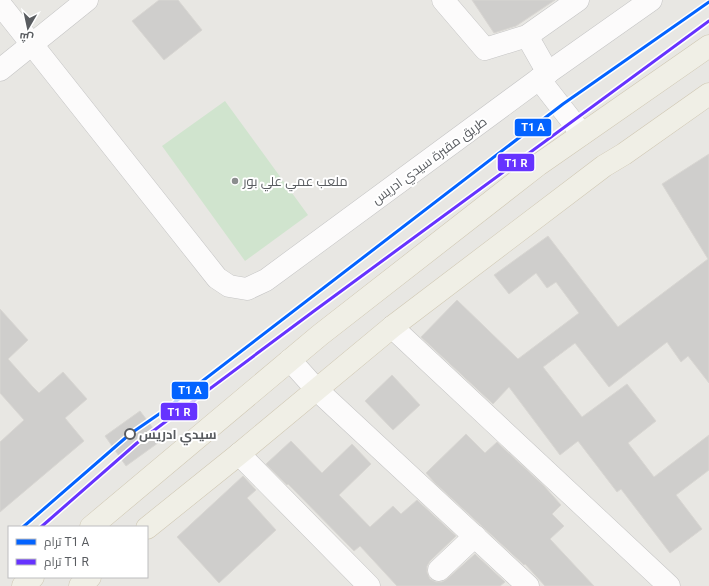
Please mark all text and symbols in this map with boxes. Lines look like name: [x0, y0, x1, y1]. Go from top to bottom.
north arrow: [8, 8, 48, 48]
text: ش: [19, 30, 35, 45]
street label: طريق مقبرة سيدي ادريس: [369, 114, 491, 210]
line badge: T1 A: [514, 118, 552, 137]
text: T1 A: [521, 121, 545, 134]
line badge: T1 R: [497, 153, 535, 172]
text: T1 R: [505, 157, 527, 170]
place label: ملعب عمي علي بور: [242, 174, 348, 192]
marker: ملعب عمي علي بور: [230, 176, 240, 186]
line badge: T1 A: [171, 381, 209, 400]
text: T1 A: [178, 384, 202, 397]
line badge: T1 R: [160, 402, 198, 421]
text: T1 R: [168, 406, 190, 419]
place label: سيدي ادريس: [139, 427, 217, 446]
marker: سيدي ادريس: [124, 428, 136, 440]
legend: [8, 526, 148, 578]
text: ترام T1 A: [44, 535, 89, 550]
text: ترام T1 R: [44, 555, 89, 570]

